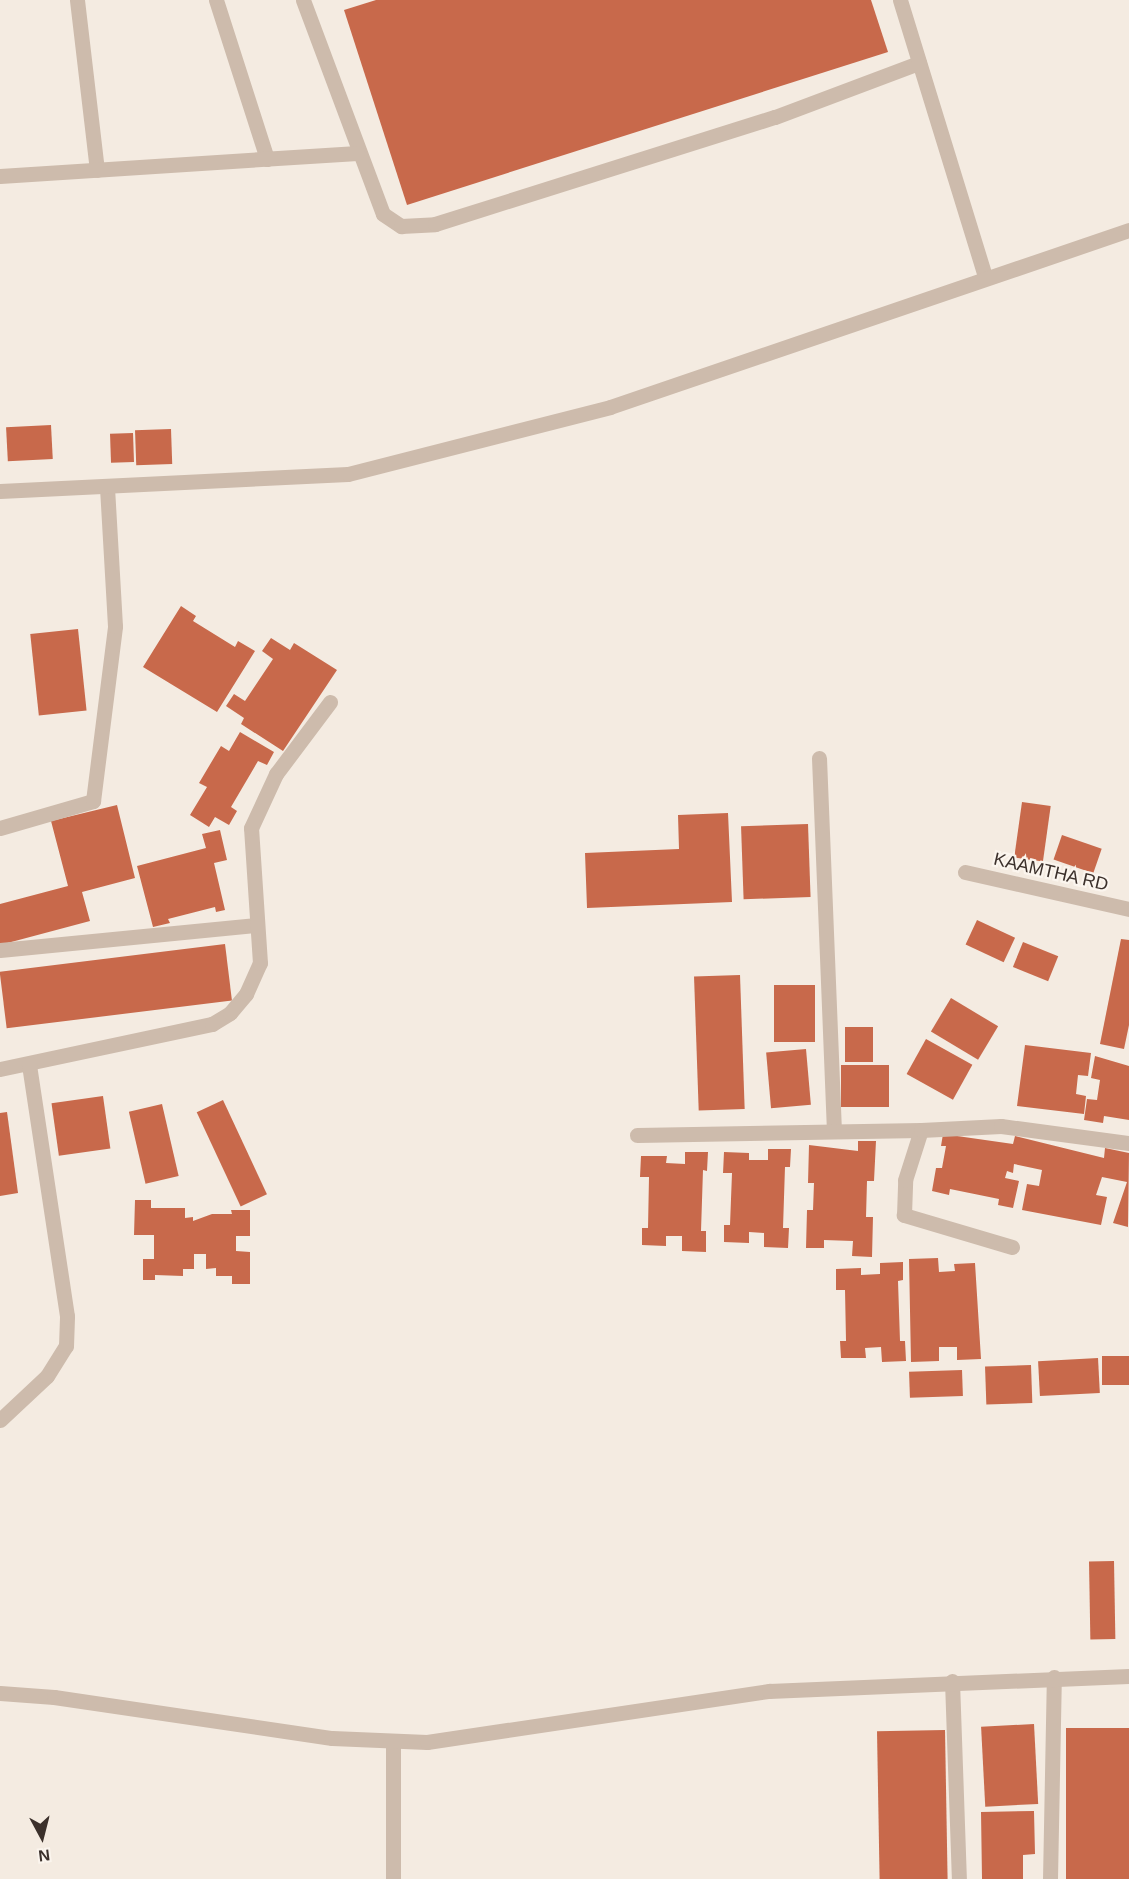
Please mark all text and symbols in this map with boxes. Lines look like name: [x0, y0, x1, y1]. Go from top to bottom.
street label: KAAMTHA RD: [991, 848, 1111, 896]
north arrow: [12, 1807, 72, 1867]
text: N: [37, 1846, 51, 1865]

